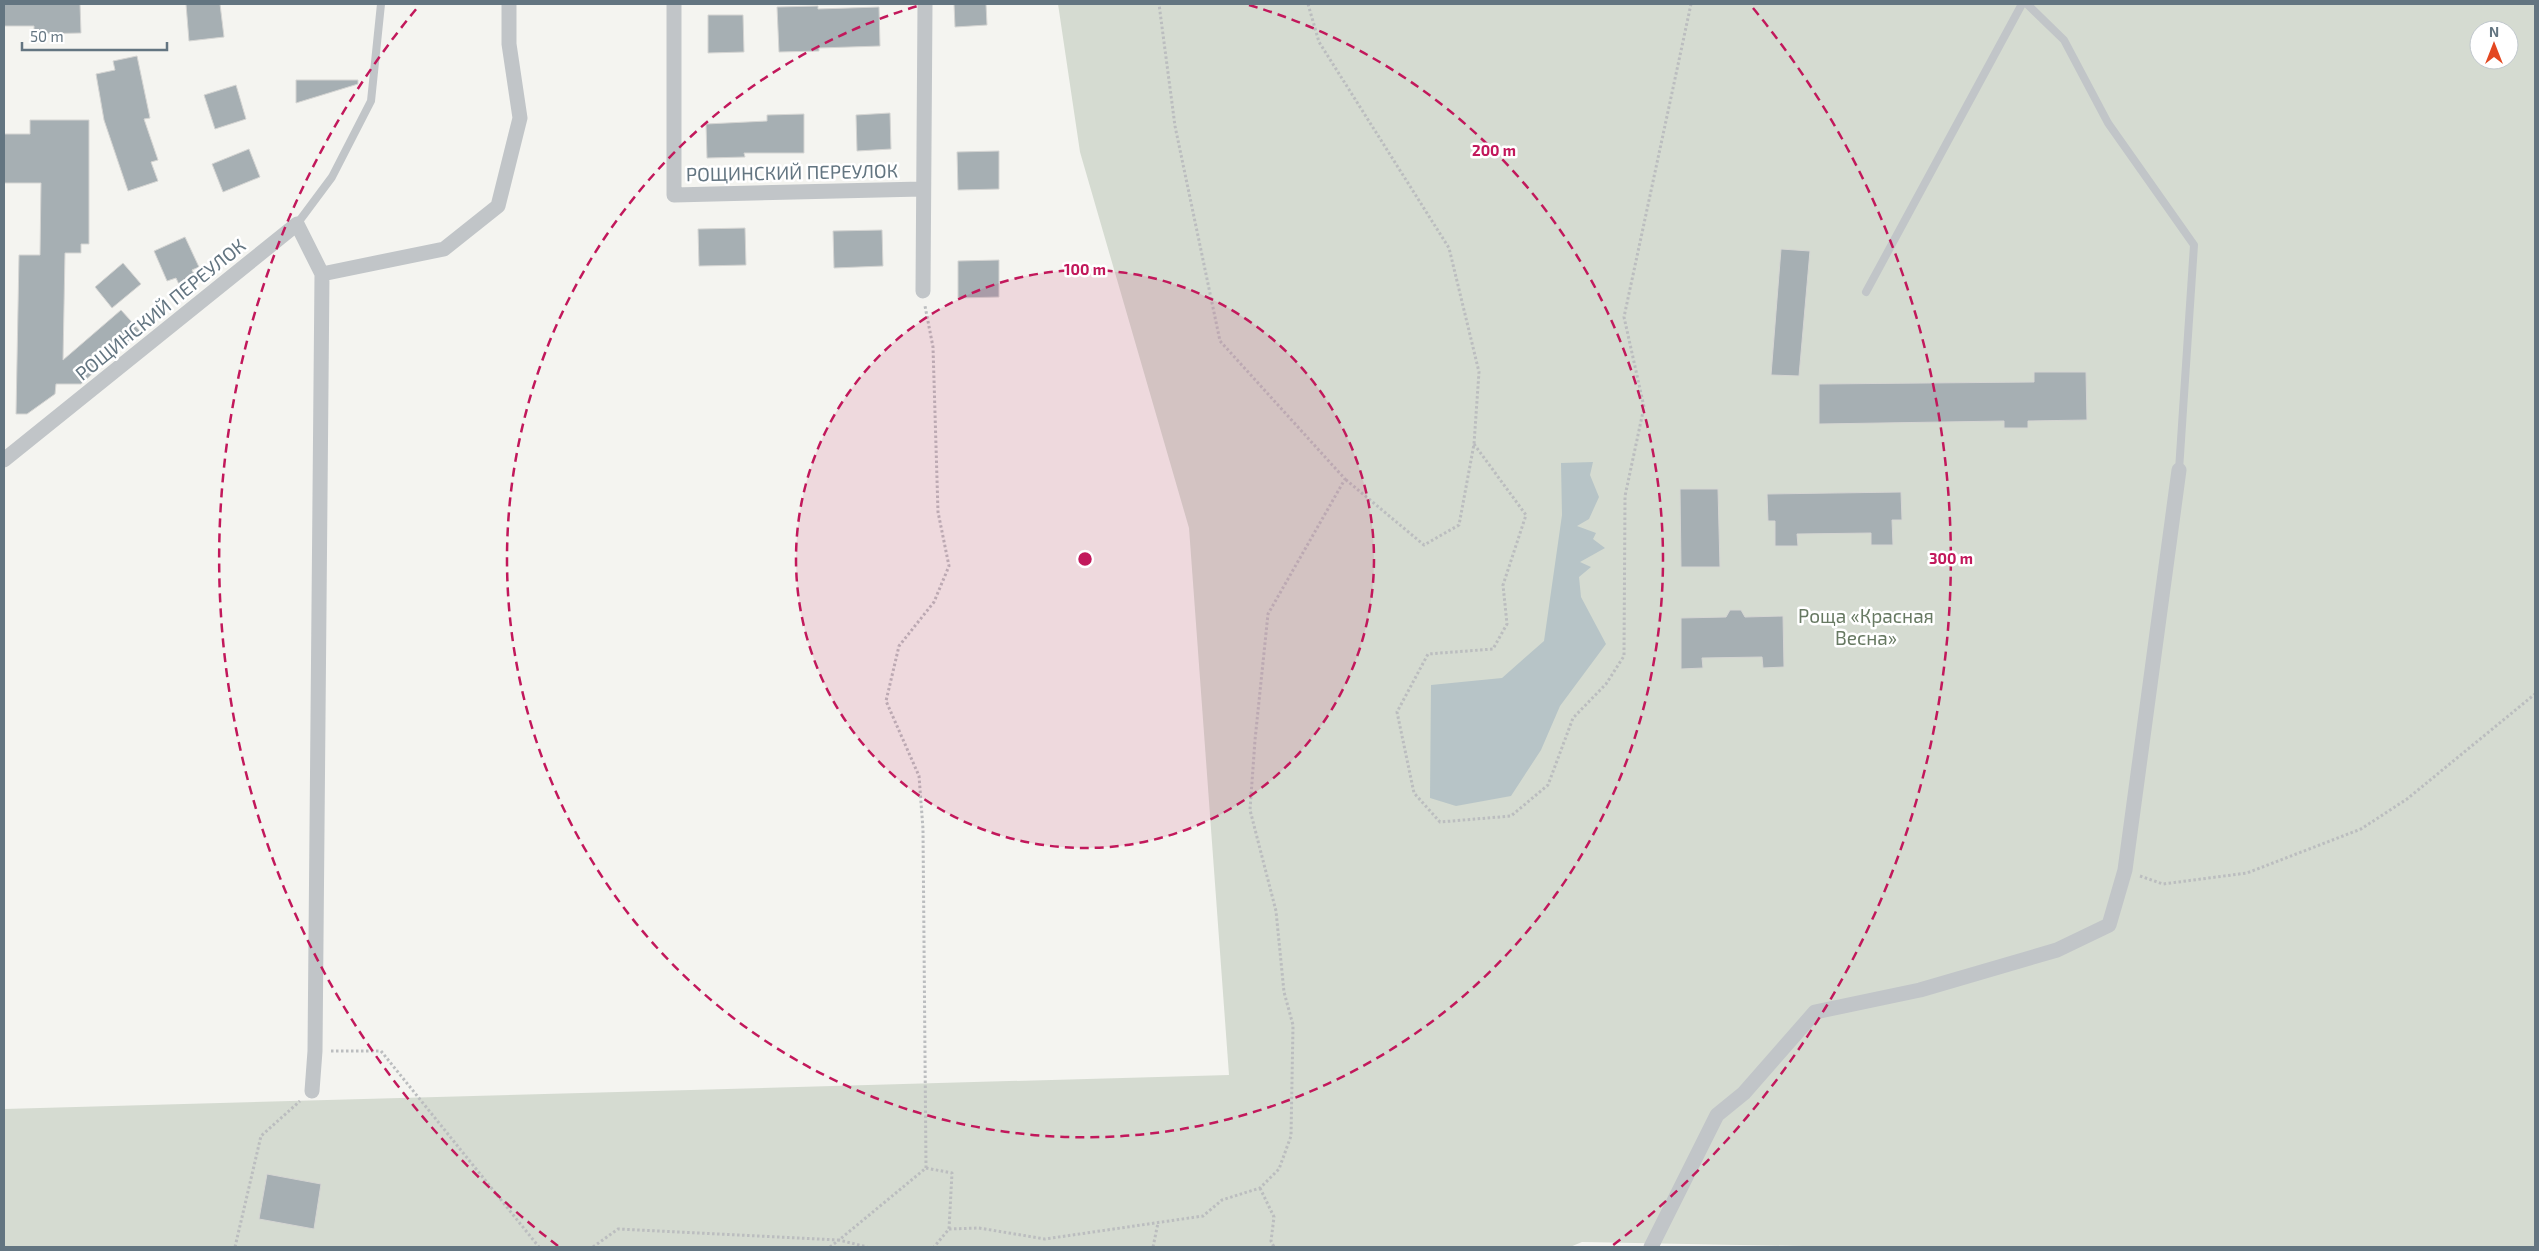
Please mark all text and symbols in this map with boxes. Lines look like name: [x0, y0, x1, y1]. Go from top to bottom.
scale bar: [22, 20, 168, 52]
north arrow: [2469, 20, 2519, 70]
text: N: [2489, 23, 2499, 40]
text: 50 m: [30, 27, 64, 45]
text: 200 m: [1472, 141, 1516, 159]
street label: РОЩИНСКИЙ ПЕРЕУЛОК: [686, 159, 898, 185]
street label: РОЩИНСКИЙ ПЕРЕУЛОК: [70, 233, 250, 385]
text: 100 m: [1064, 260, 1106, 278]
text: 300 m: [1929, 549, 1973, 567]
centre of rings: [1076, 550, 1094, 568]
park label: Роща «Красная Весна»: [1798, 604, 1934, 649]

